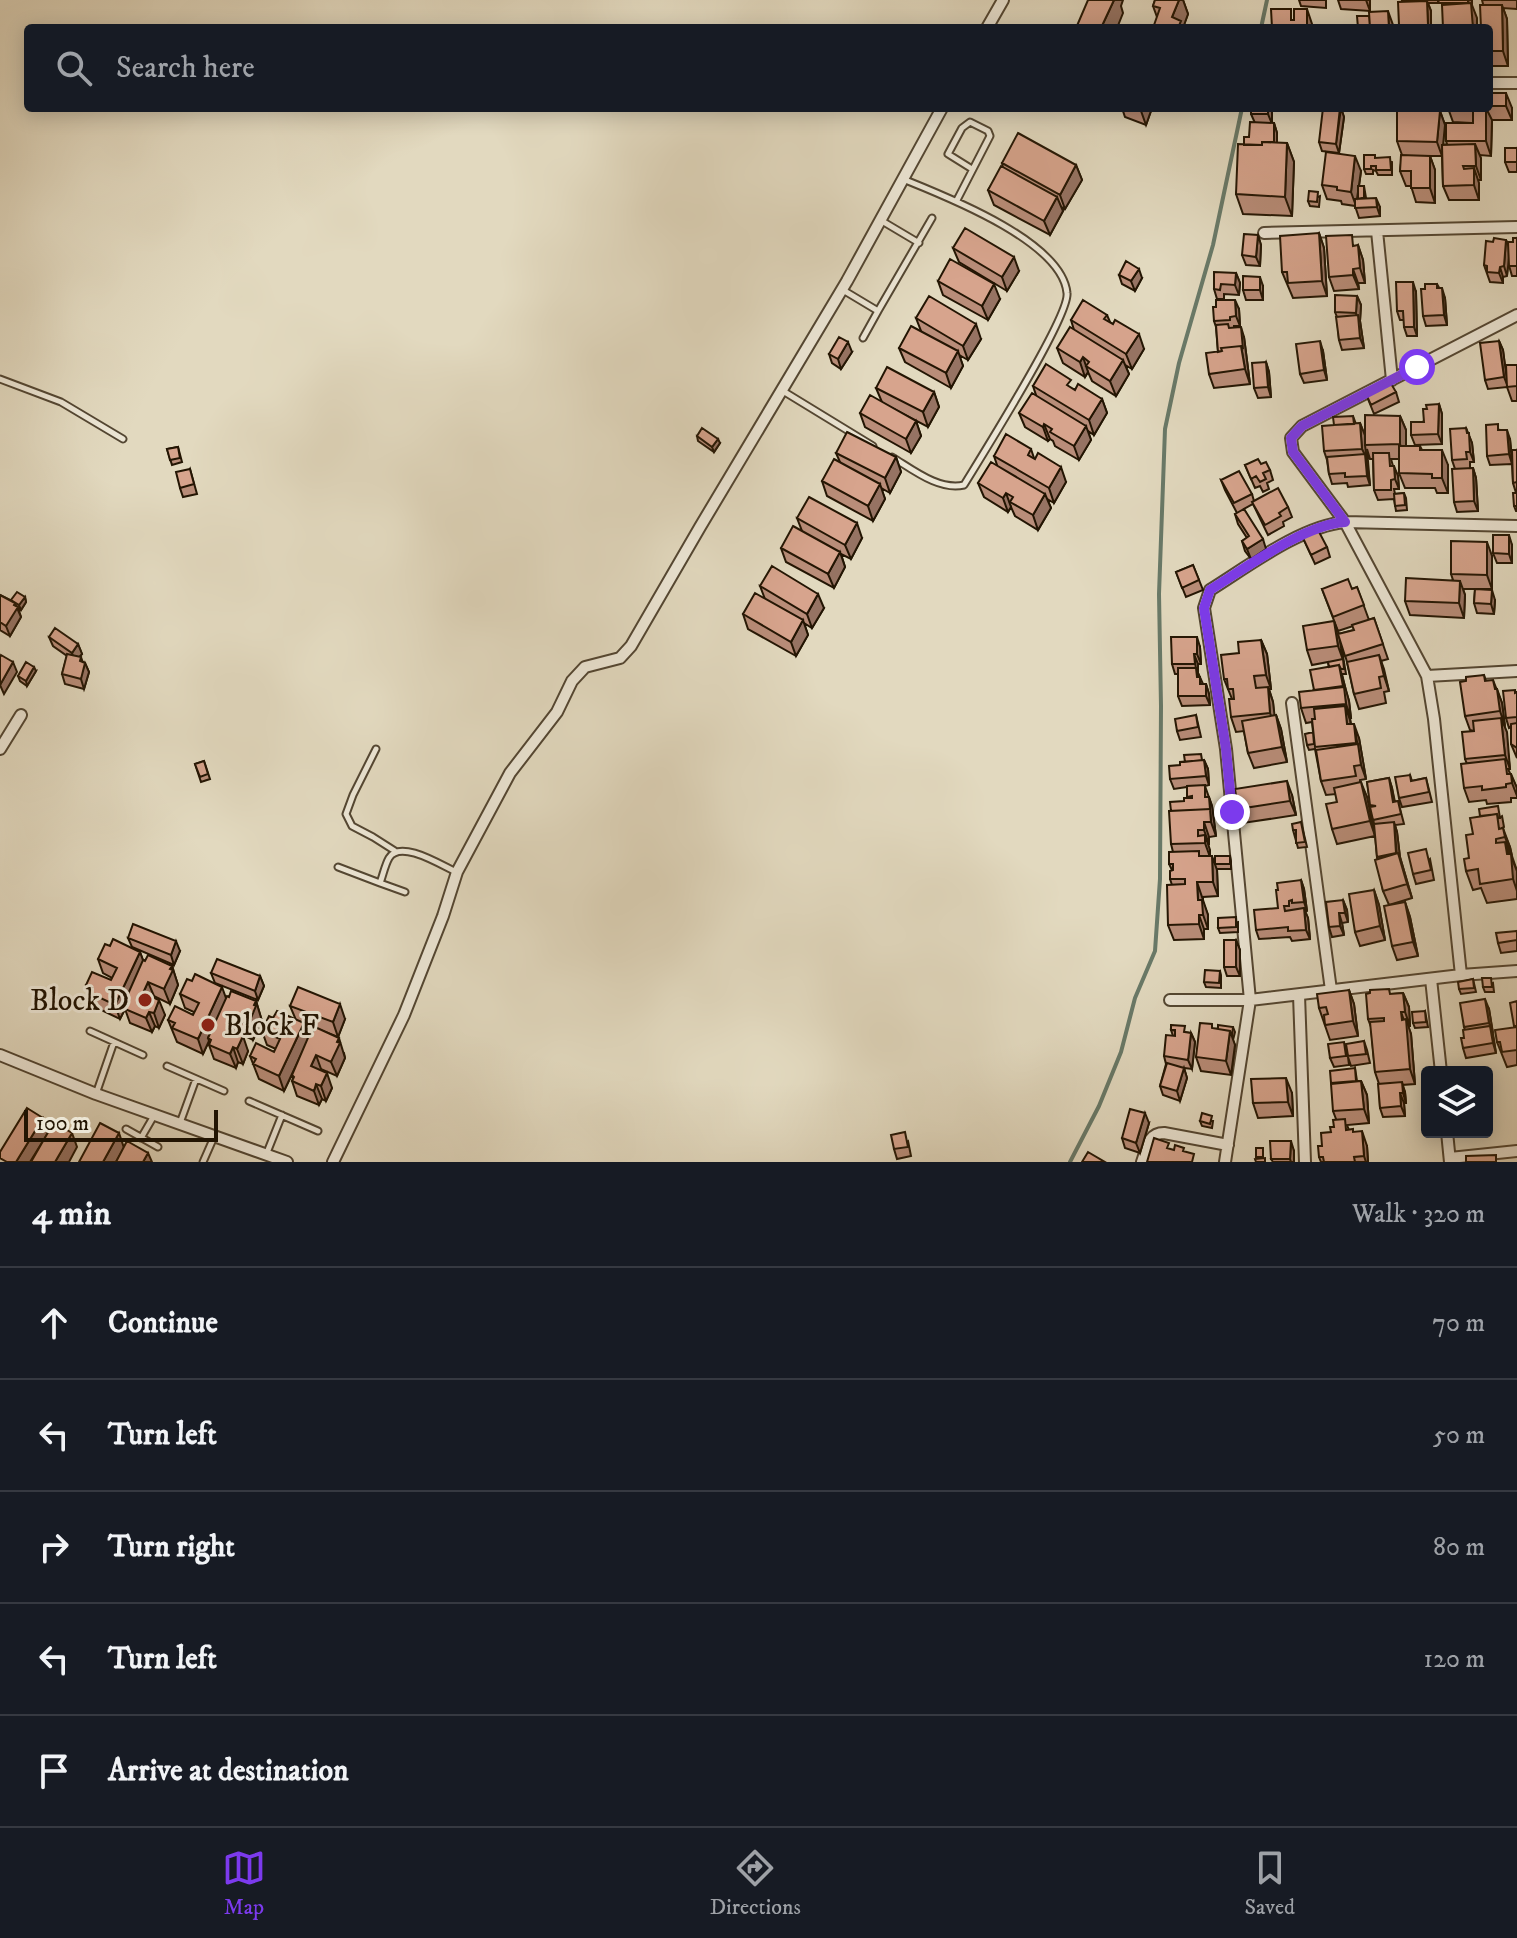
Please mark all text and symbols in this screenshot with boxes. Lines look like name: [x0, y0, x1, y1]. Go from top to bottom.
search box: [24, 24, 1493, 112]
icon: search: [52, 46, 96, 90]
text: Search here: [116, 50, 255, 87]
route start: [1399, 349, 1435, 385]
route end: [1214, 794, 1250, 830]
place label: Block D: [30, 983, 129, 1020]
marker: Block D: [136, 991, 154, 1009]
place label: Block F: [224, 1008, 319, 1045]
marker: Block F: [199, 1016, 217, 1034]
map controls: [1421, 1066, 1493, 1138]
button: layers: [1421, 1066, 1493, 1138]
scale bar: [24, 1106, 218, 1142]
text: 100 m: [36, 1110, 89, 1137]
text: 4 min: [32, 1193, 111, 1235]
text: Walk · 320 m: [1352, 1198, 1485, 1231]
icon: ahead: [32, 1301, 76, 1345]
text: Continue: [108, 1305, 218, 1342]
text: 70 m: [1432, 1307, 1485, 1340]
icon: left: [32, 1413, 76, 1457]
text: Turn left: [108, 1417, 217, 1454]
text: 50 m: [1433, 1419, 1485, 1452]
icon: right: [32, 1525, 76, 1569]
text: Turn right: [108, 1529, 235, 1566]
text: 80 m: [1433, 1531, 1485, 1564]
icon: left: [32, 1637, 76, 1681]
text: Turn left: [108, 1641, 217, 1678]
text: 120 m: [1424, 1643, 1485, 1676]
icon: arrive: [32, 1749, 76, 1793]
text: Arrive at destination: [108, 1753, 349, 1790]
tab: Map: [222, 1846, 266, 1921]
tab: Directions: [710, 1846, 801, 1921]
tab: Saved: [1245, 1846, 1295, 1921]

